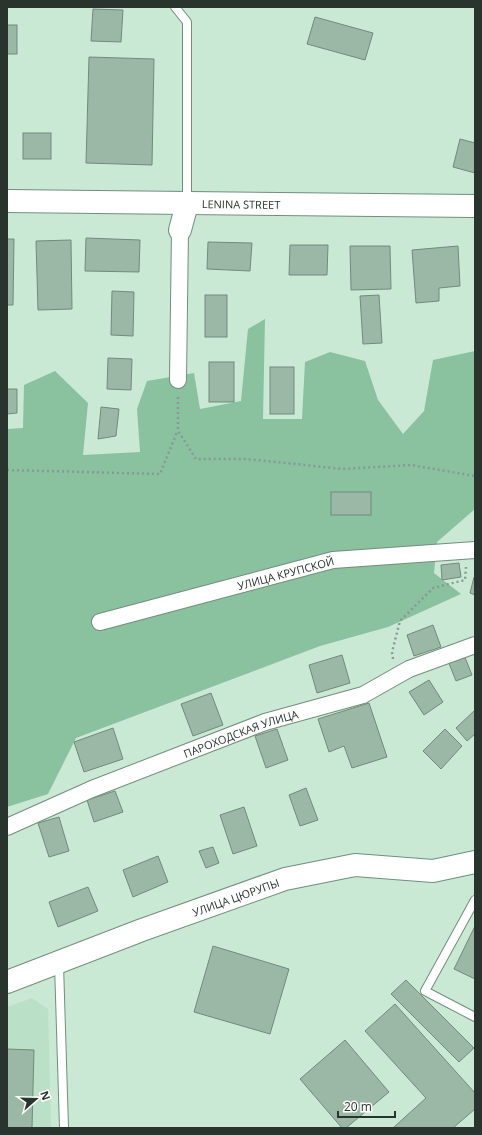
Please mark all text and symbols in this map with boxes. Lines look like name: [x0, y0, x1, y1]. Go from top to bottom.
street label: LENINA STREET: [202, 196, 280, 211]
street label: УЛИЦА КРУПСКОЙ: [236, 553, 336, 593]
street label: ПАРОХОДСКАЯ УЛИЦА: [181, 706, 300, 760]
street label: УЛИЦА ЦЮРУПЫ: [190, 874, 281, 919]
north arrow: [16, 1079, 56, 1119]
text: N: [37, 1089, 54, 1102]
scale bar: [338, 1093, 395, 1119]
text: 20 m: [344, 1098, 372, 1115]

